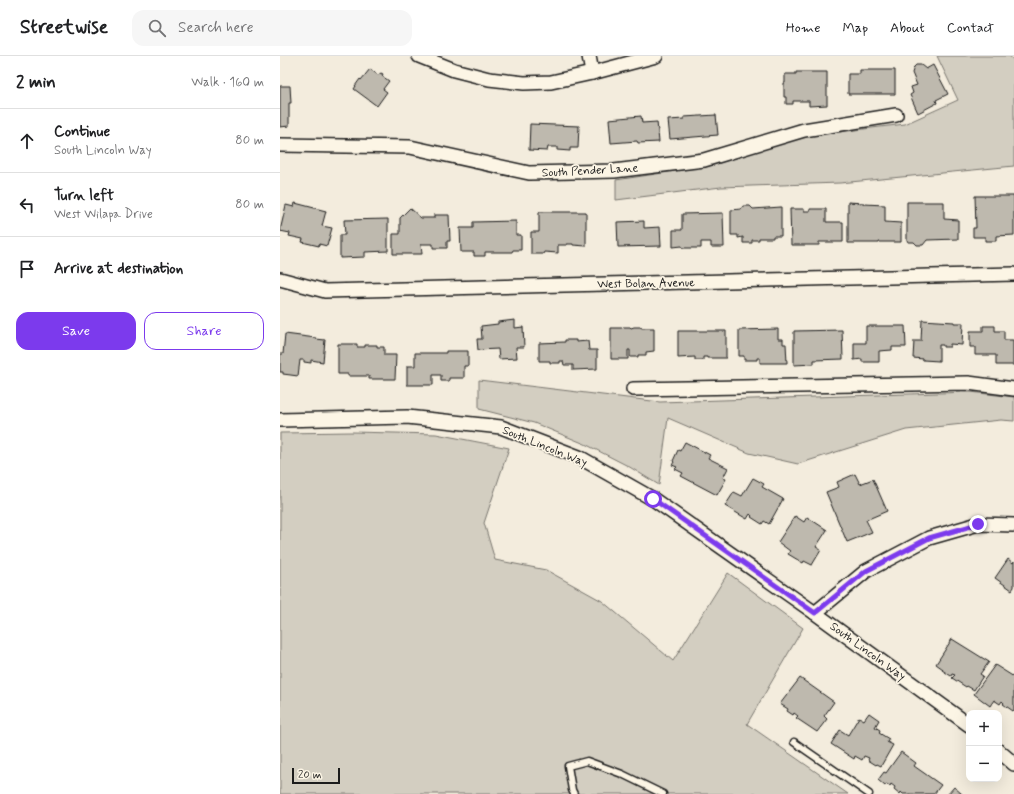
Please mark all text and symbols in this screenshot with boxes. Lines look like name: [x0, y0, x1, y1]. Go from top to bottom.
search box: [132, 10, 412, 46]
text: Streetwise: [20, 15, 108, 40]
icon: search: [146, 17, 168, 39]
text: Search here: [178, 18, 254, 38]
text: Home: [786, 19, 820, 37]
text: Map: [842, 19, 868, 37]
text: About: [890, 19, 925, 37]
text: Contact: [947, 19, 994, 37]
text: 2 min: [16, 71, 56, 93]
text: Walk · 160 m: [191, 74, 264, 91]
text: Continue: [54, 122, 110, 142]
icon: ahead: [16, 130, 38, 152]
text: 80 m: [235, 132, 264, 149]
text: South Lincoln Way: [54, 142, 152, 159]
street label: South Pender Lane: [541, 160, 639, 182]
text: Turn left: [54, 186, 114, 206]
icon: left: [16, 194, 38, 216]
text: 80 m: [235, 196, 264, 213]
text: West Wilapa Drive: [54, 206, 153, 223]
icon: arrive: [16, 258, 38, 280]
text: Arrive at destination: [54, 259, 183, 279]
street label: West Bolan Avenue: [597, 275, 695, 293]
button: Save: [16, 312, 136, 350]
button: Share: [144, 312, 264, 350]
street label: South Lincoln Way: [500, 423, 590, 471]
route start: [644, 490, 662, 508]
route end: [969, 515, 987, 533]
street label: South Lincoln Way: [826, 619, 909, 685]
map controls: [966, 710, 1002, 782]
button: +: [966, 710, 1002, 746]
button: −: [966, 746, 1002, 782]
scale bar: [292, 766, 340, 785]
text: 20 m: [298, 768, 321, 782]

